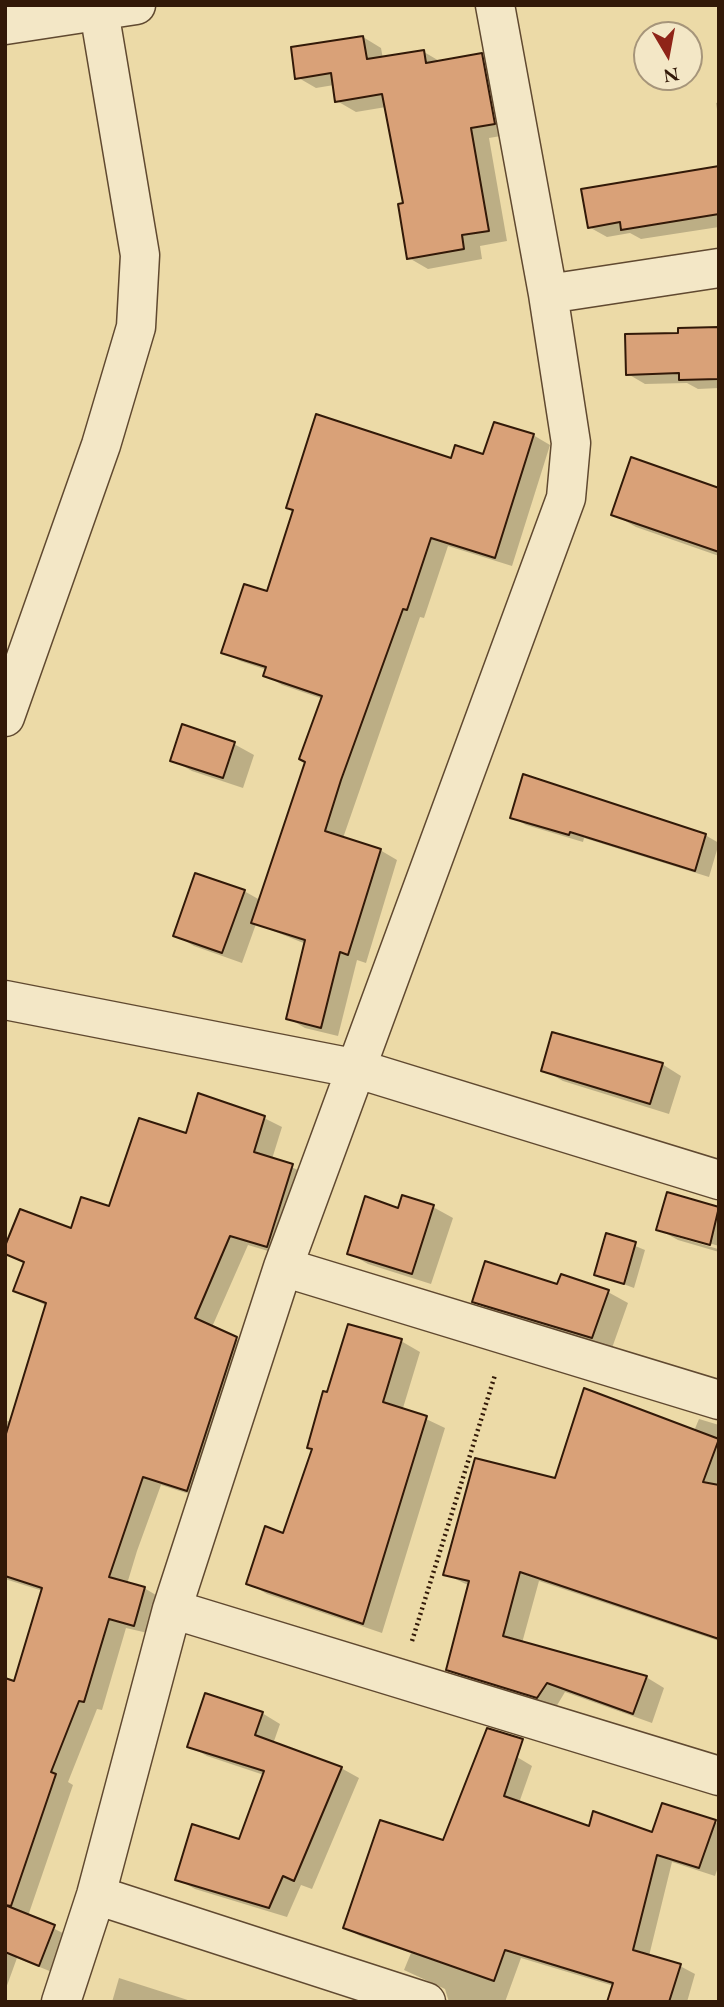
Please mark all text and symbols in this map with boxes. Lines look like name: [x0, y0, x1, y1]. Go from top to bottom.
north arrow: [633, 21, 703, 91]
text: N: [662, 62, 681, 89]

